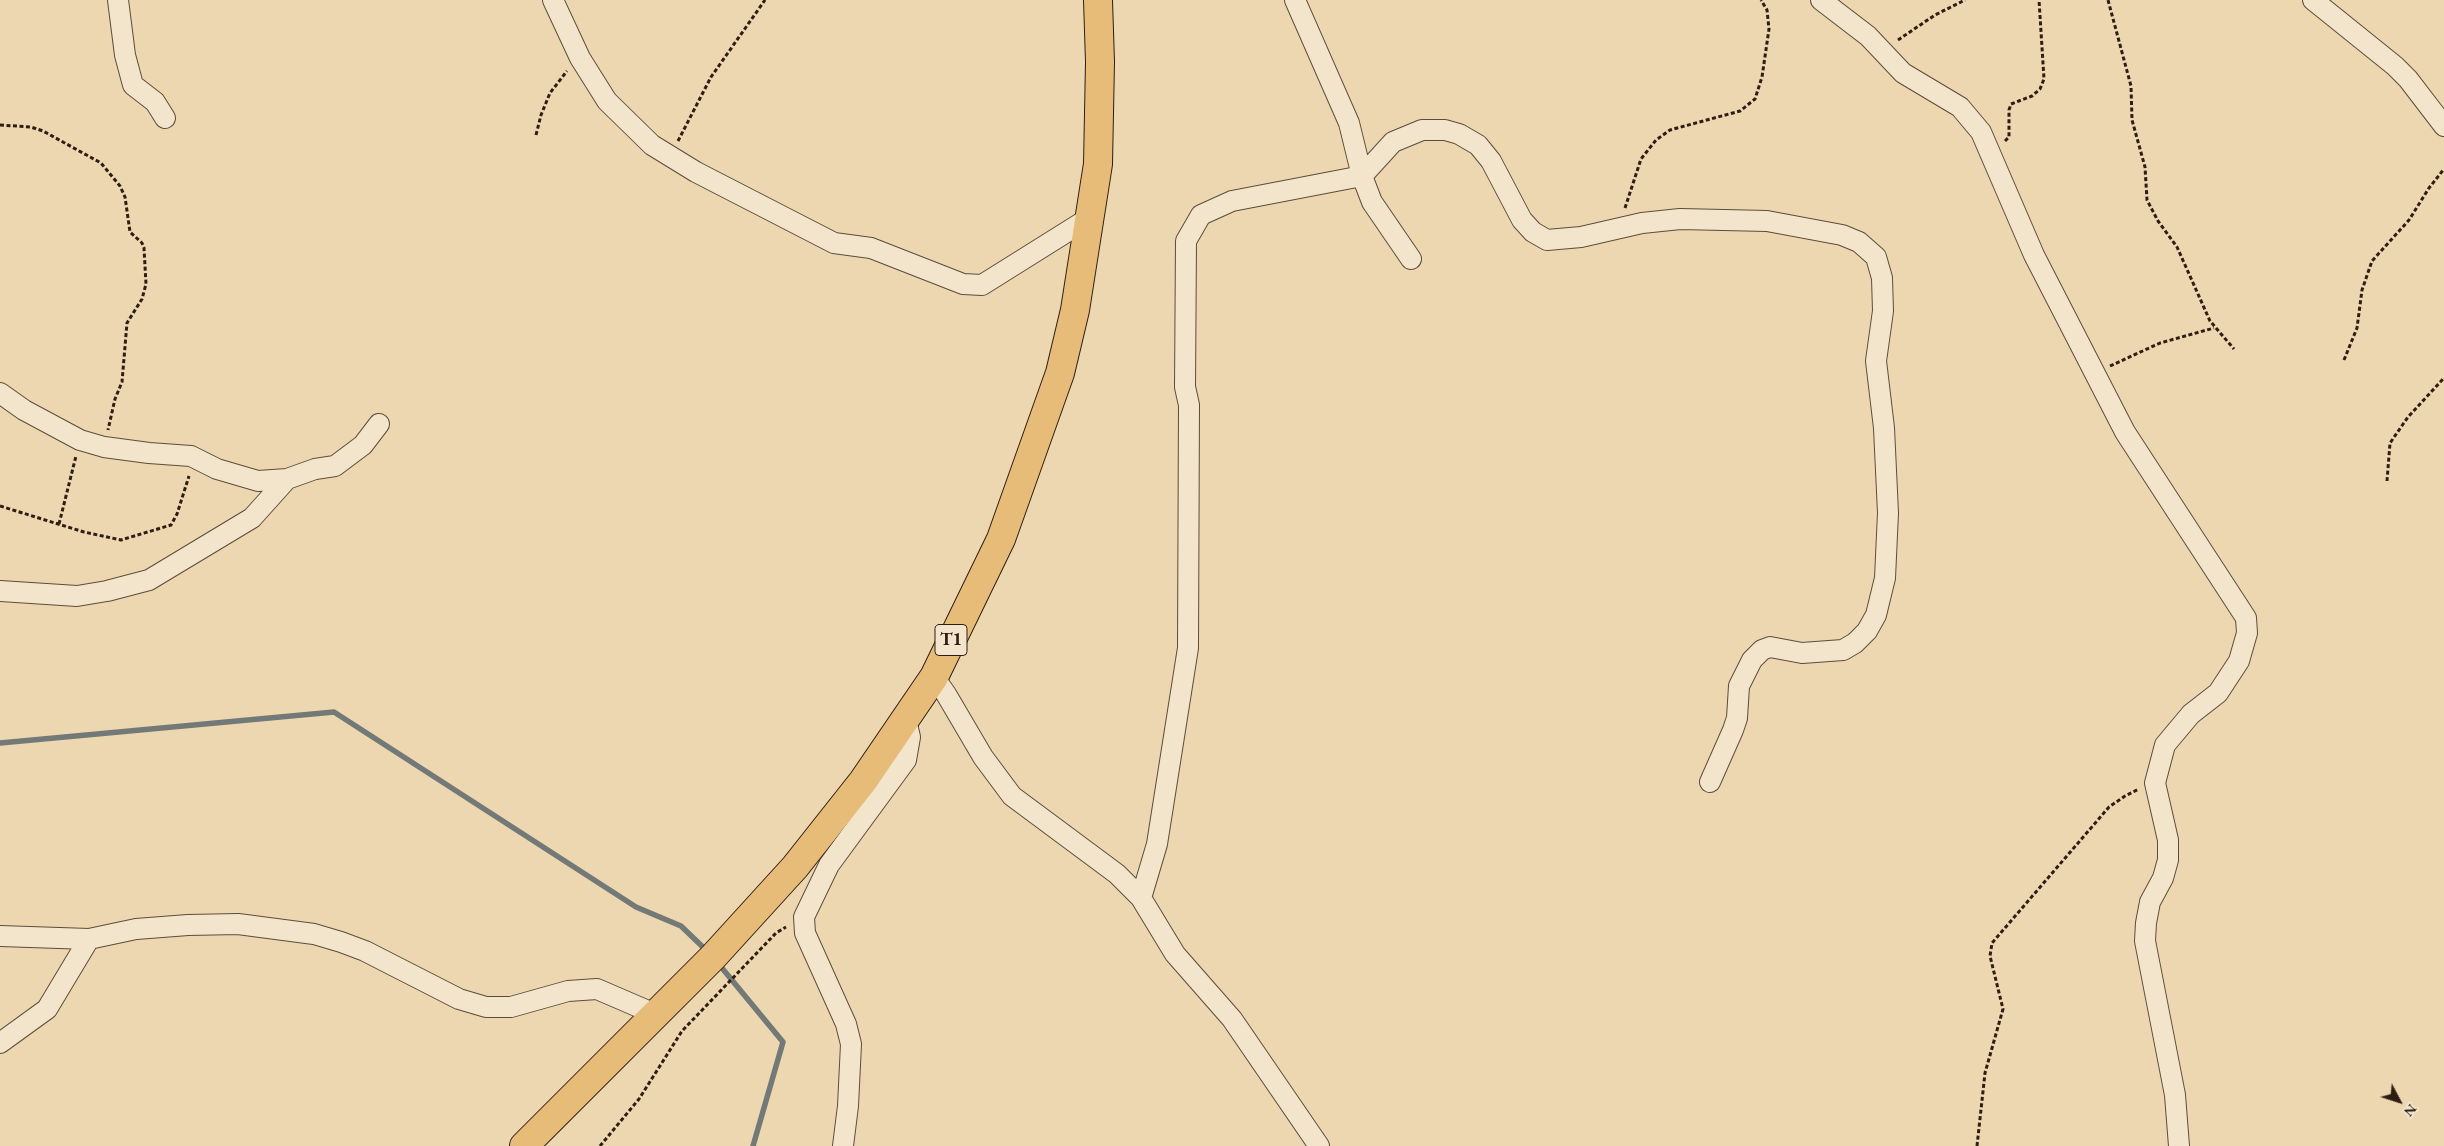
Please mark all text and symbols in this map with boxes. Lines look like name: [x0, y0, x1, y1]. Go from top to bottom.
road number: T1: [935, 624, 967, 656]
north arrow: [2374, 1076, 2424, 1126]
text: N: [2400, 1101, 2421, 1121]

